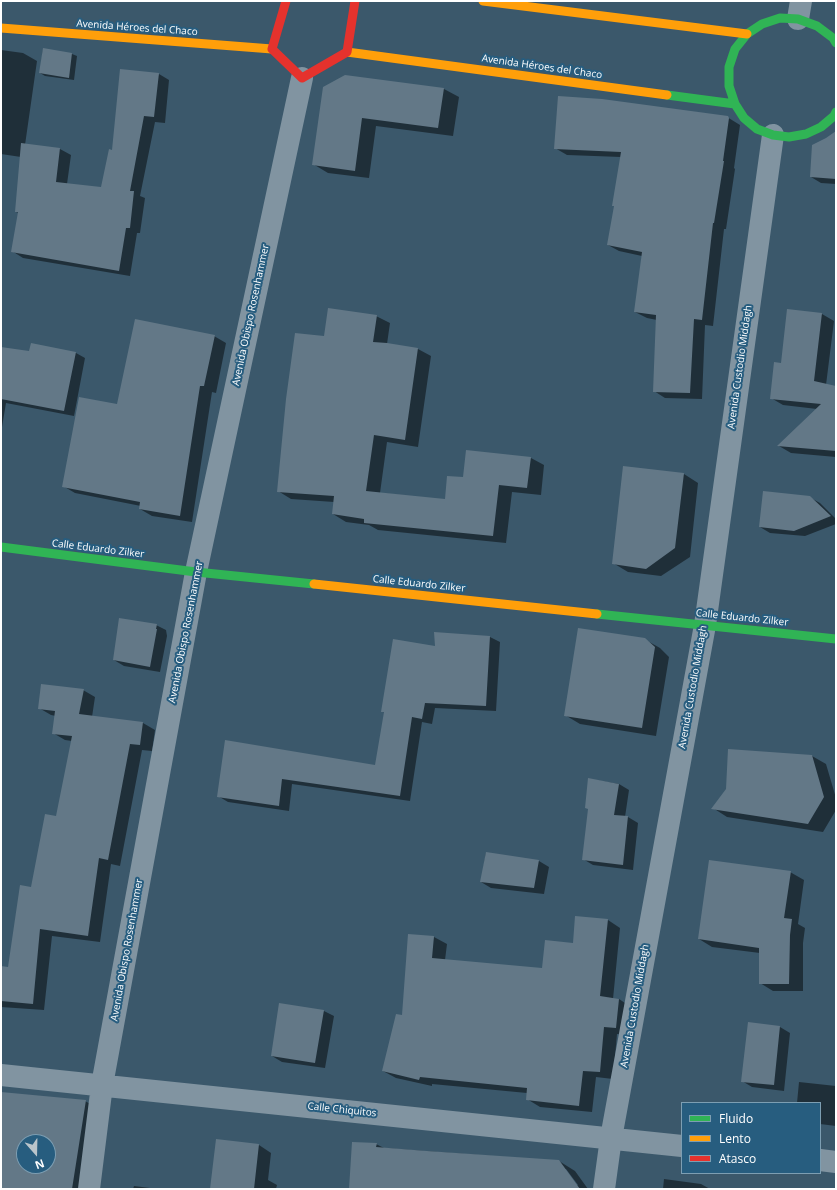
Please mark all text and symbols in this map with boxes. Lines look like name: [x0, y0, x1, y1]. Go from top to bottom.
street label: Avenida Héroes del Chaco: [76, 18, 198, 38]
street label: Avenida Héroes del Chaco: [481, 53, 603, 81]
street label: Avenida Obispo Rosenhammer: [230, 243, 272, 387]
street label: Avenida Custodio Middagh: [725, 304, 755, 430]
street label: Calle Eduardo Zilker: [51, 537, 145, 561]
street label: Avenida Obispo Rosenhammer: [166, 560, 206, 704]
street label: Calle Eduardo Zilker: [372, 573, 466, 595]
street label: Calle Eduardo Zilker: [695, 607, 789, 629]
street label: Avenida Custodio Middagh: [676, 625, 710, 749]
street label: Avenida Obispo Rosenhammer: [109, 878, 145, 1022]
street label: Avenida Custodio Middagh: [618, 944, 652, 1068]
street label: Calle Chiquitos: [307, 1100, 377, 1120]
legend: [681, 1102, 821, 1174]
text: Fluido: [719, 1110, 753, 1127]
text: Lento: [719, 1130, 751, 1147]
north arrow: [16, 1134, 56, 1174]
text: Atasco: [719, 1150, 756, 1167]
text: N: [33, 1156, 47, 1173]

